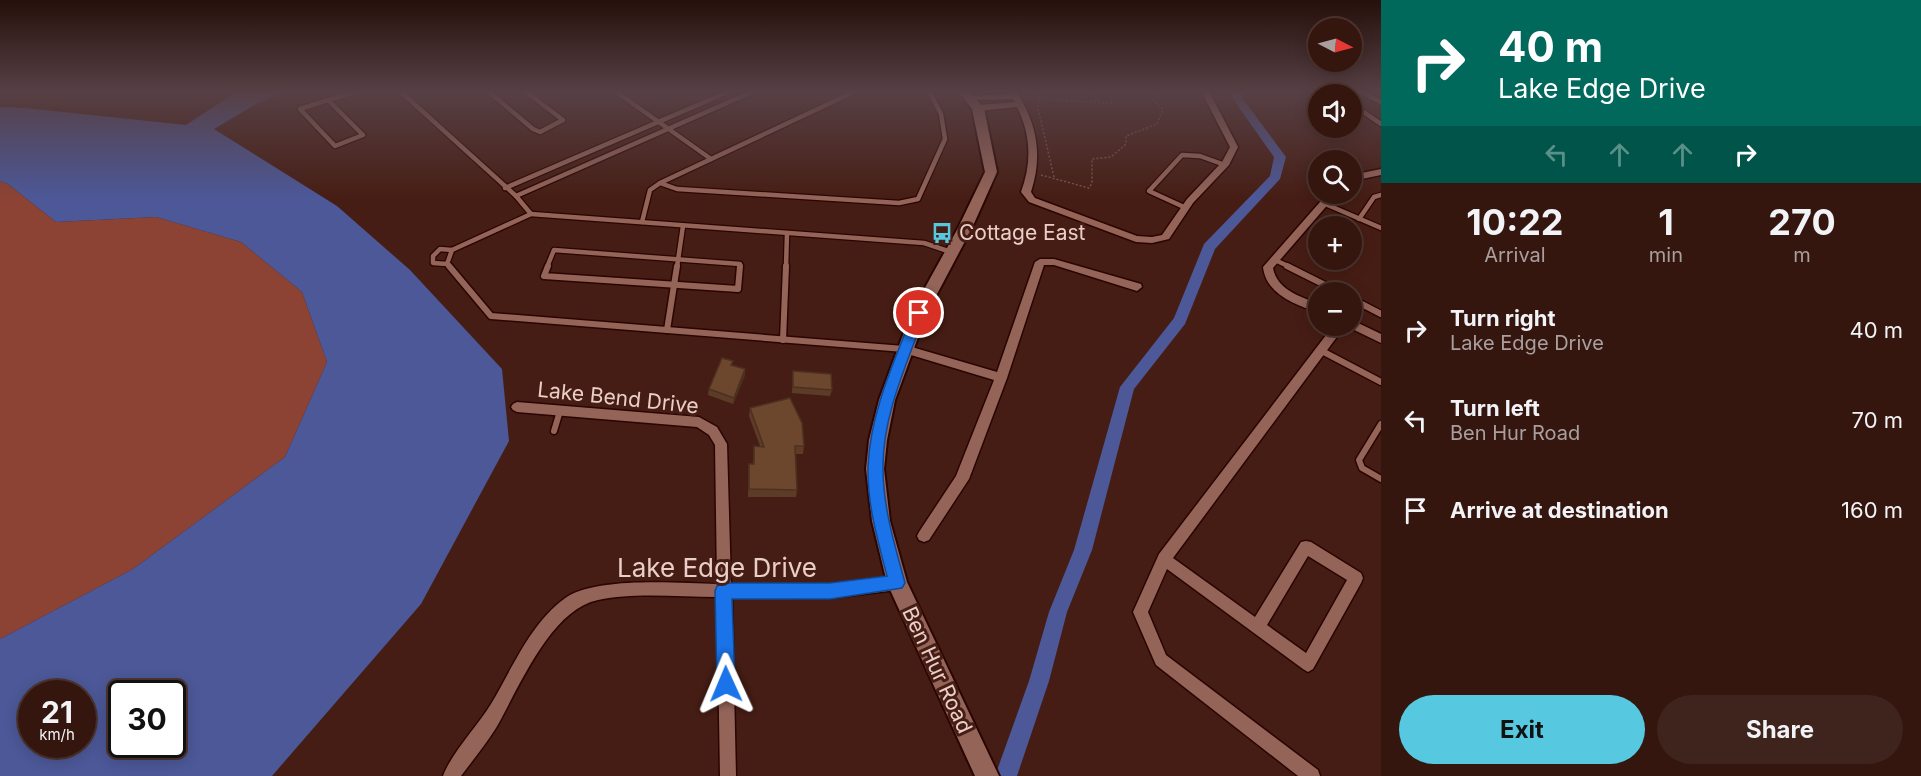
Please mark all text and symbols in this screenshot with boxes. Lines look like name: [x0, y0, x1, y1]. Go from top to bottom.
north arrow: [1308, 18, 1362, 72]
map controls: [1308, 18, 1362, 336]
text: 40 m: [1498, 21, 1603, 72]
icon: right: [1399, 24, 1477, 102]
text: Lake Edge Drive: [1498, 72, 1706, 105]
button: sound: [1308, 84, 1362, 138]
icon: left: [1540, 138, 1573, 171]
icon: ahead: [1603, 138, 1636, 171]
icon: ahead: [1666, 138, 1699, 171]
icon: right: [1729, 138, 1762, 171]
button: search: [1308, 150, 1362, 204]
text: 10:22: [1466, 200, 1564, 244]
text: 1: [1658, 200, 1674, 244]
text: 270: [1768, 200, 1836, 244]
button: +: [1308, 216, 1362, 270]
place label: Cottage East: [959, 220, 1086, 245]
bus stop icon: Cottage East: [930, 221, 954, 245]
text: Arrival: [1484, 243, 1546, 267]
text: min: [1649, 243, 1683, 267]
text: m: [1793, 243, 1811, 267]
button: −: [1308, 282, 1362, 336]
pin: [893, 287, 944, 338]
icon: arrive: [902, 296, 935, 329]
text: Turn right: [1450, 305, 1556, 331]
icon: right: [1399, 314, 1432, 347]
text: 40 m: [1849, 317, 1903, 343]
text: Lake Edge Drive: [1450, 331, 1604, 355]
street label: Lake Bend Drive: [536, 377, 700, 418]
text: Turn left: [1450, 395, 1540, 421]
icon: left: [1399, 404, 1432, 437]
text: 70 m: [1852, 407, 1903, 433]
text: Ben Hur Road: [1450, 421, 1580, 445]
icon: arrive: [1399, 494, 1432, 527]
text: Arrive at destination: [1450, 497, 1669, 523]
text: 160 m: [1841, 497, 1903, 523]
street label: Lake Edge Drive: [617, 552, 817, 583]
street label: Ben Hur Road: [897, 603, 978, 737]
position arrow: [694, 652, 758, 716]
speed limit sign: 30: [108, 680, 186, 758]
text: 21: [41, 694, 73, 730]
button: Exit: [1399, 695, 1645, 764]
button: Share: [1657, 695, 1903, 764]
text: km/h: [39, 725, 75, 744]

